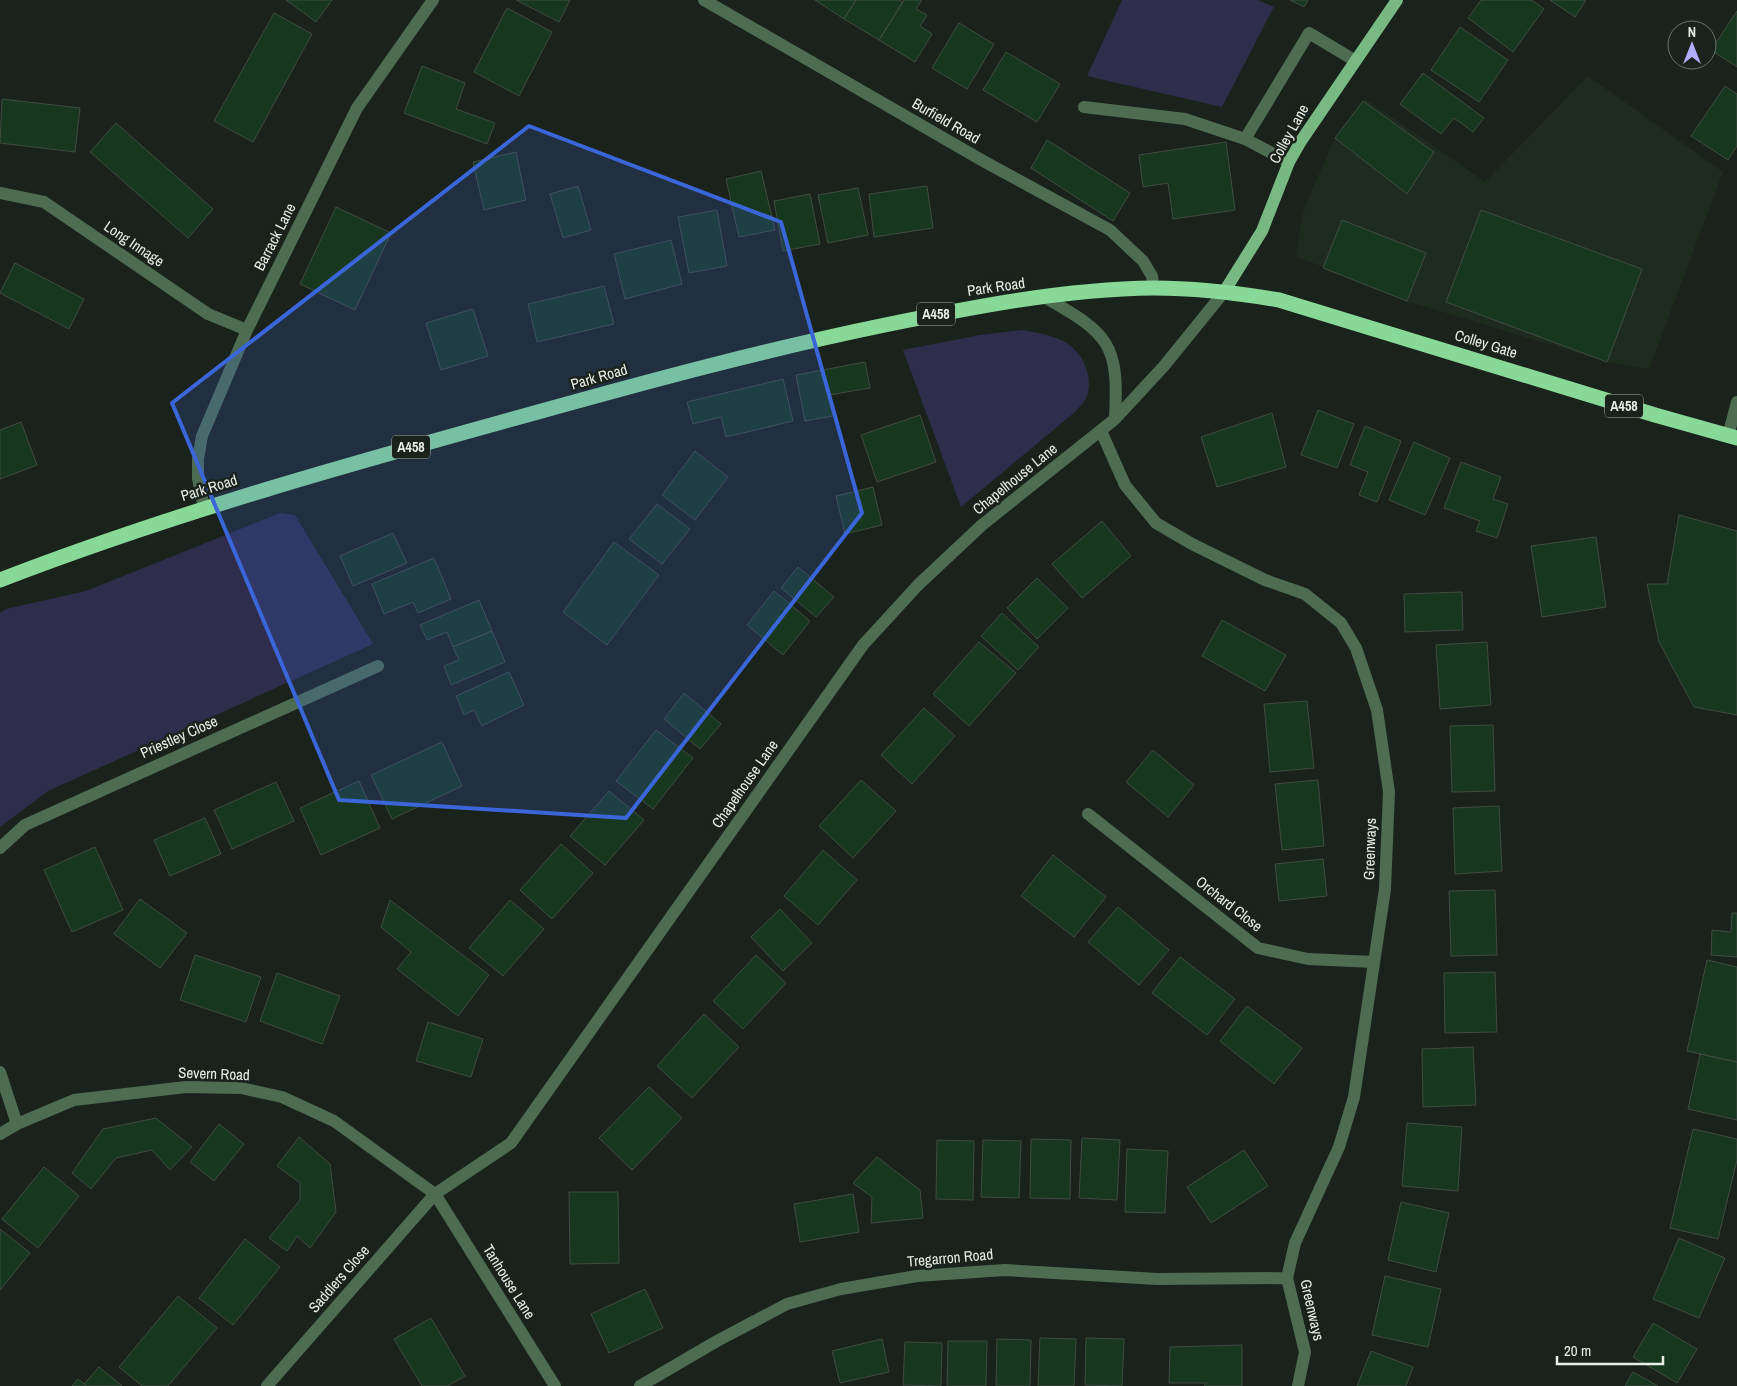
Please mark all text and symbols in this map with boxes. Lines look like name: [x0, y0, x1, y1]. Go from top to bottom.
north arrow: [1667, 20, 1717, 70]
text: N: [1688, 23, 1696, 41]
street label: Burfield Road: [908, 93, 984, 148]
street label: Colley Lane: [1264, 100, 1314, 167]
street label: Barrack Lane: [249, 199, 301, 274]
street label: Long Innage: [100, 216, 169, 272]
street label: Park Road: [966, 272, 1026, 301]
road number: A458: [917, 302, 955, 326]
street label: Colley Gate: [1452, 324, 1520, 363]
street label: Park Road: [568, 358, 630, 395]
road number: A458: [1605, 394, 1643, 418]
road number: A458: [392, 436, 430, 458]
street label: Chapelhouse Lane: [968, 438, 1062, 519]
street label: Park Road: [178, 469, 240, 506]
street label: Priestley Close: [137, 710, 221, 763]
street label: Chapelhouse Lane: [706, 735, 783, 832]
street label: Greenways: [1358, 818, 1381, 880]
street label: Orchard Close: [1192, 871, 1267, 936]
street label: Severn Road: [178, 1062, 250, 1085]
street label: Saddlers Close: [303, 1240, 374, 1317]
street label: Tanhouse Lane: [478, 1240, 541, 1323]
street label: Tregarron Road: [906, 1243, 994, 1272]
street label: Greenways: [1295, 1277, 1330, 1343]
scale bar: [1557, 1334, 1663, 1366]
text: 20 m: [1564, 1340, 1591, 1361]

